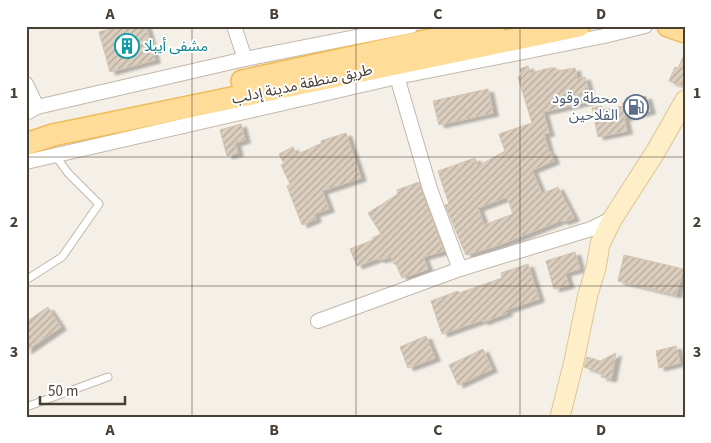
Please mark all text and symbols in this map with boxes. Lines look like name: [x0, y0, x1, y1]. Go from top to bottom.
text: A: [104, 3, 115, 25]
text: B: [269, 3, 279, 25]
text: C: [433, 3, 443, 25]
text: D: [596, 3, 606, 25]
building icon: مشفى أيبلا: [114, 33, 140, 59]
place label: مشفى أيبلا: [144, 36, 208, 57]
street label: طريق منطقة مدينة إدلب: [230, 59, 374, 110]
text: 1: [10, 82, 18, 104]
text: 1: [693, 82, 701, 104]
place label: محطة وقود الفلاحين: [552, 88, 618, 126]
fuel station icon: محطة وقود الفلاحين: [623, 94, 649, 120]
text: 2: [10, 211, 18, 233]
text: 2: [693, 211, 701, 233]
text: 3: [10, 341, 18, 363]
text: 3: [693, 341, 701, 363]
scale bar: [40, 373, 125, 405]
text: 50 m: [48, 381, 78, 402]
text: A: [104, 419, 115, 441]
text: B: [269, 419, 279, 441]
text: C: [433, 419, 443, 441]
text: D: [596, 419, 606, 441]

